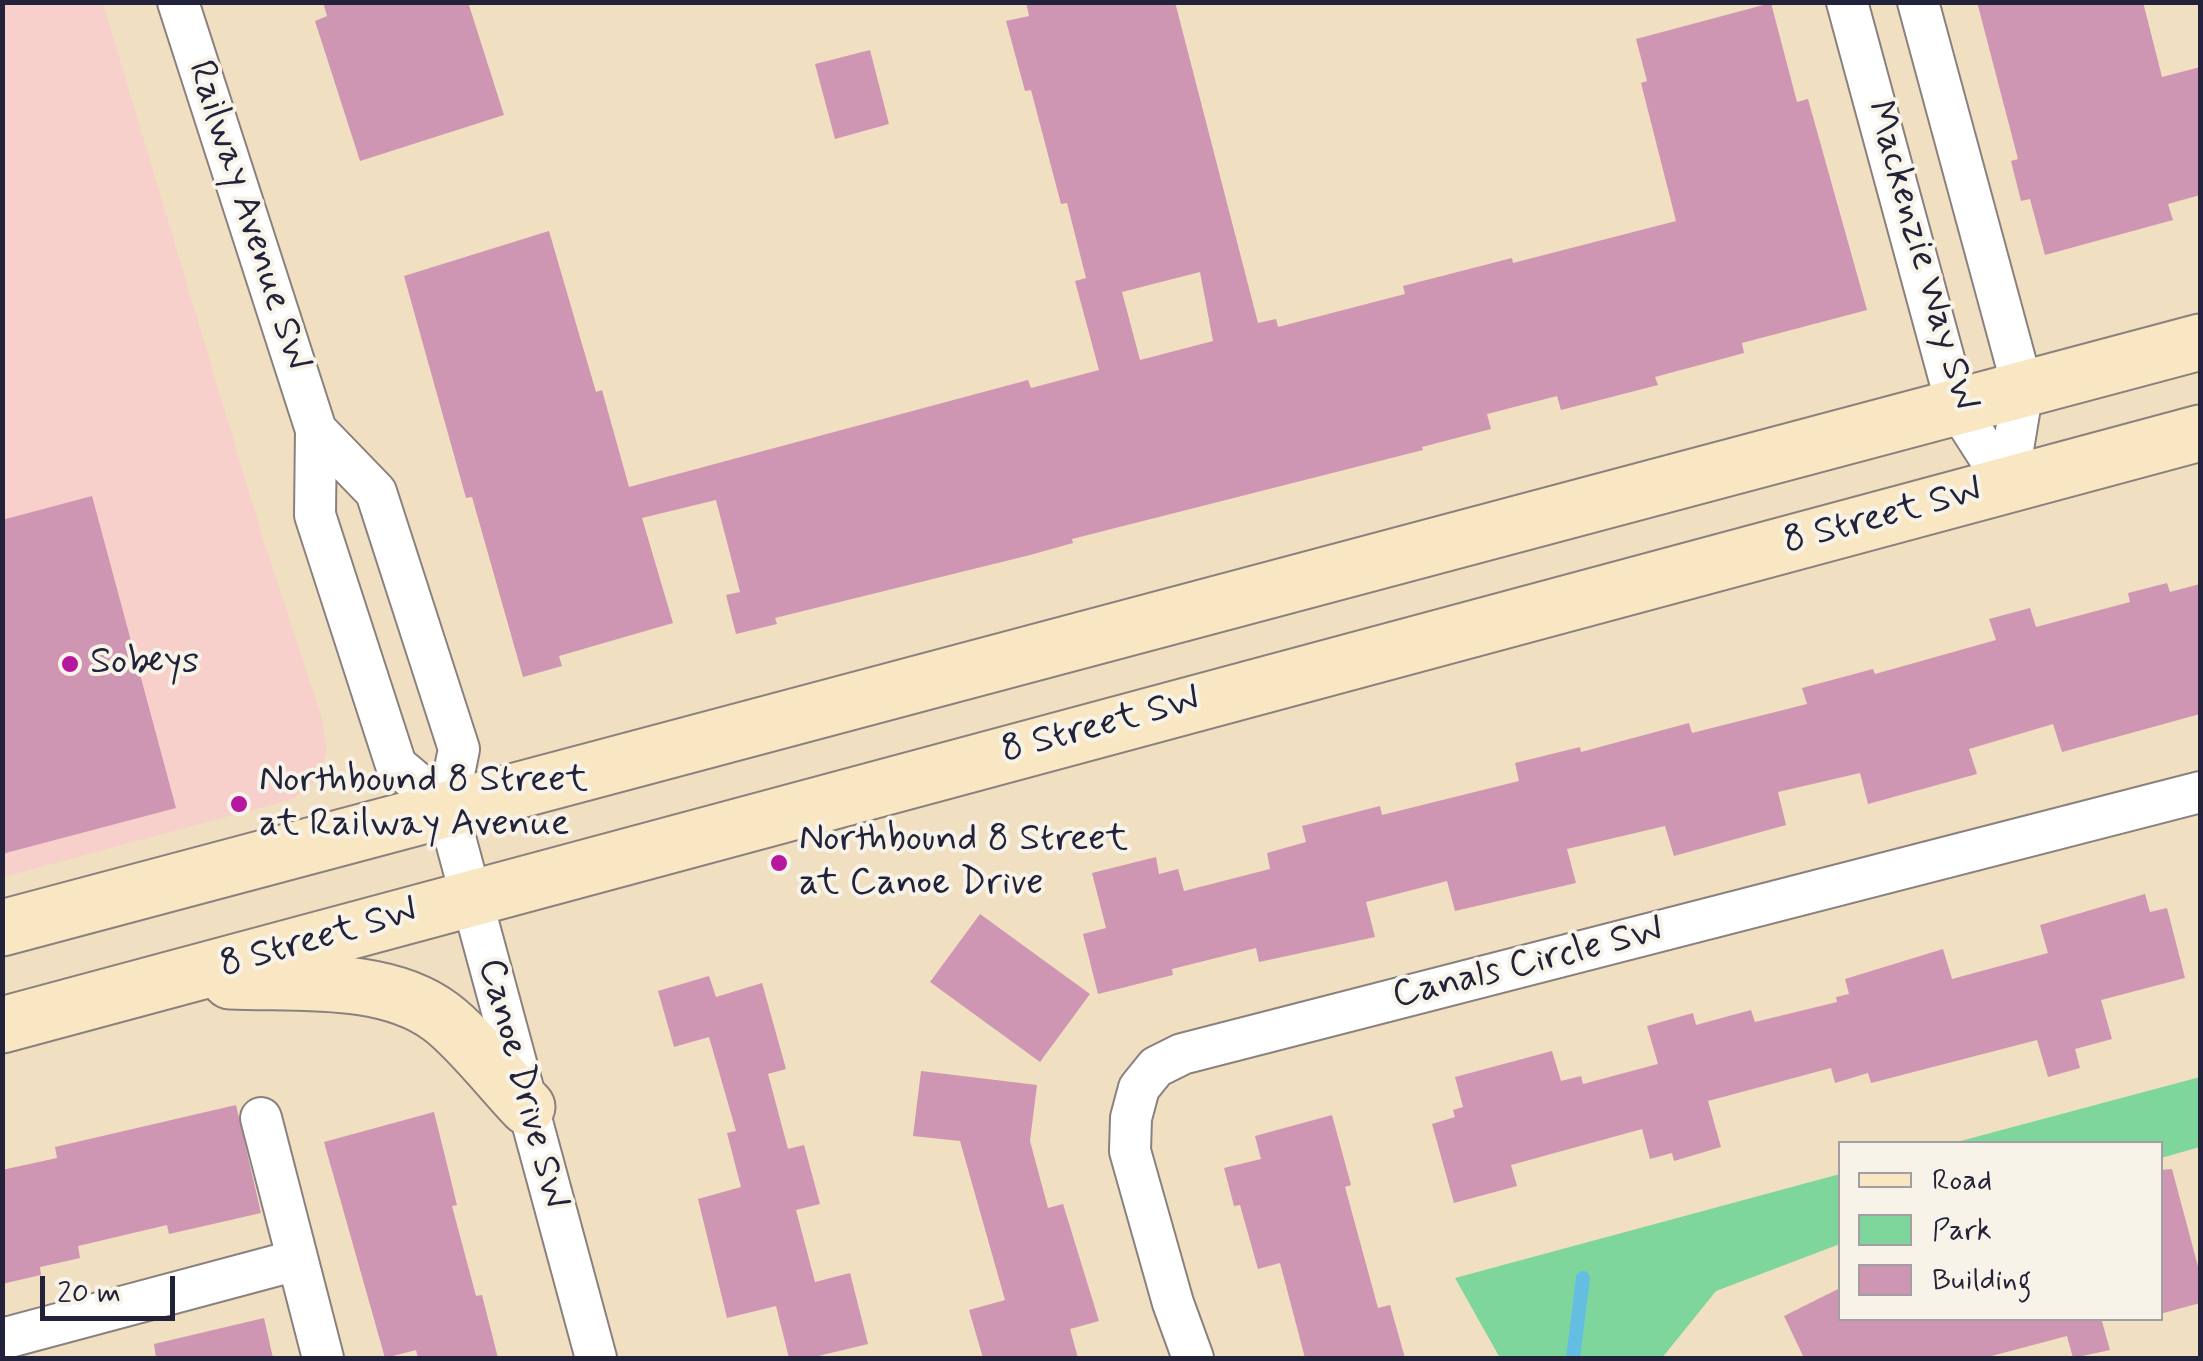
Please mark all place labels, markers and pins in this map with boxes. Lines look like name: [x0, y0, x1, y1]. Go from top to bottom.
place label: Sobeys: [90, 641, 199, 687]
marker: Sobeys: [59, 653, 81, 675]
place label: Northbound 8 Street at Railway Avenue: [259, 759, 588, 848]
marker: Northbound 8 Street at Railway Avenue: [228, 793, 250, 815]
place label: Northbound 8 Street at Canoe Drive: [799, 818, 1128, 908]
marker: Northbound 8 Street at Canoe Drive: [768, 852, 790, 874]

